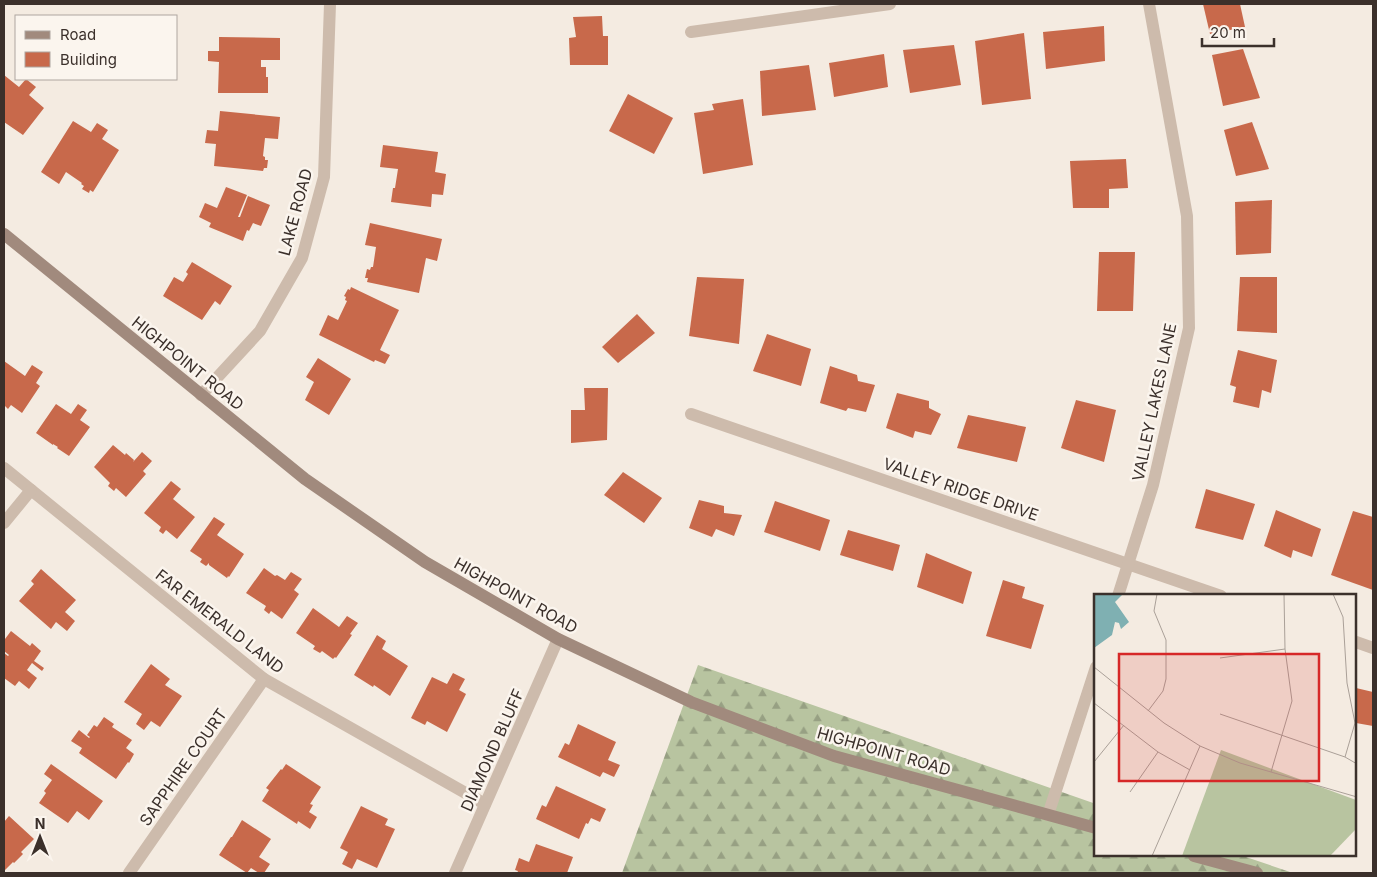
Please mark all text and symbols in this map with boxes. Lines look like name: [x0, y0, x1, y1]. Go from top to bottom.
legend: [15, 15, 178, 80]
scale bar: [1202, 15, 1274, 47]
text: 20 m: [1210, 23, 1246, 42]
text: Road: [60, 25, 96, 44]
text: Building: [60, 50, 117, 69]
street label: LAKE ROAD: [274, 166, 316, 258]
street label: HIGHPOINT ROAD: [128, 312, 248, 414]
street label: VALLEY LAKES LANE: [1127, 321, 1181, 483]
street label: VALLEY RIDGE DRIVE: [881, 453, 1041, 525]
street label: HIGHPOINT ROAD: [451, 553, 581, 637]
street label: FAR EMERALD LAND: [152, 565, 288, 677]
inset map: [1094, 594, 1357, 857]
street label: DIAMOND BLUFF: [456, 686, 528, 814]
street label: SAPPHIRE COURT: [135, 704, 231, 830]
street label: HIGHPOINT ROAD: [815, 722, 953, 780]
north arrow: [15, 812, 65, 862]
text: N: [35, 815, 45, 832]

